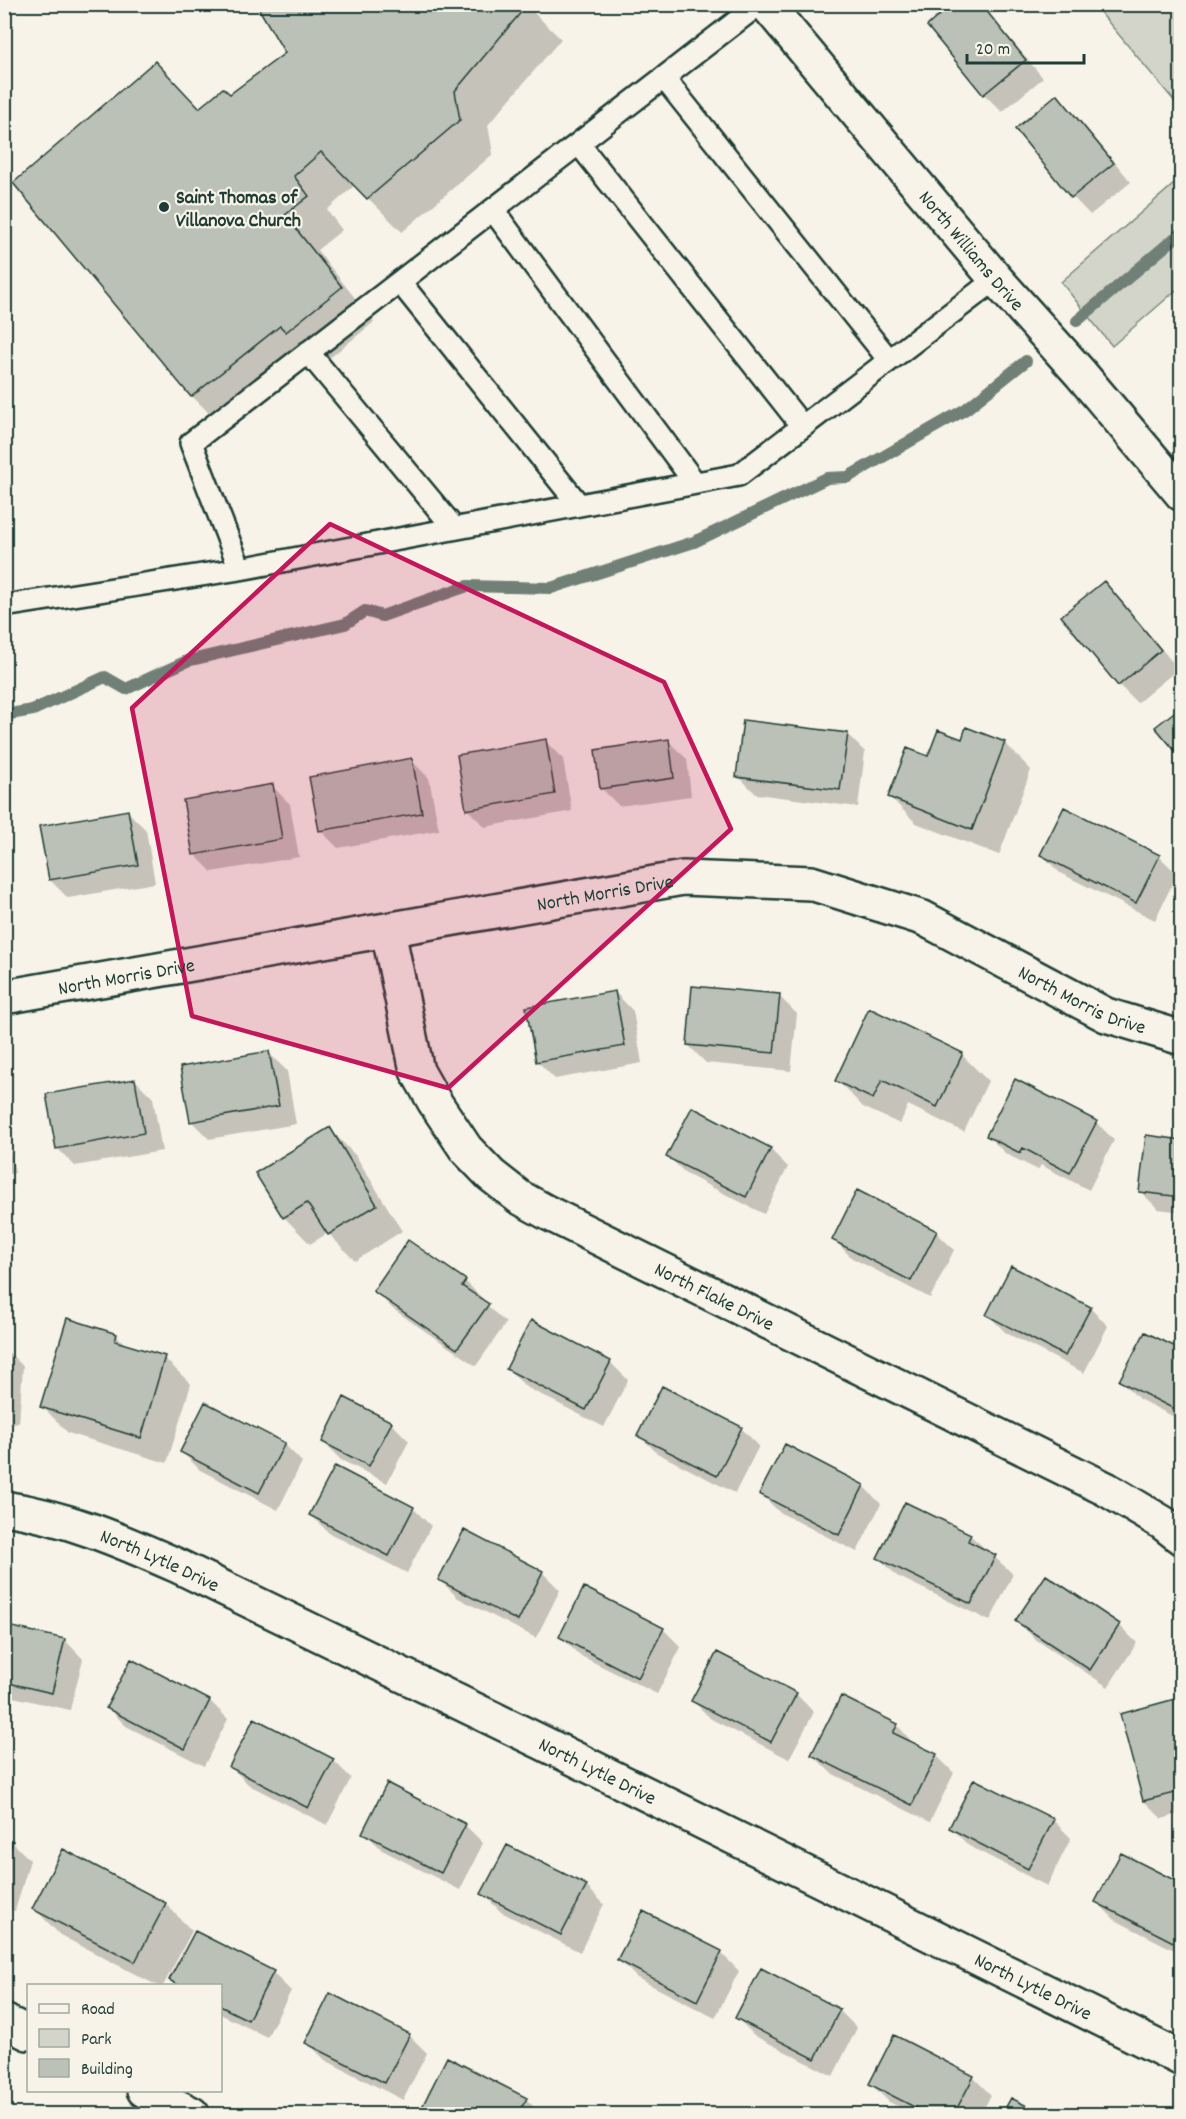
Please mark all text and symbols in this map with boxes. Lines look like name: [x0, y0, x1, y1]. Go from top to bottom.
scale bar: [967, 27, 1084, 65]
text: 20 m: [976, 38, 1010, 63]
place label: Saint Thomas of Villanova Church: [176, 185, 301, 236]
street label: North Williams Drive: [911, 185, 1029, 319]
marker: Saint Thomas of Villanova Church: [157, 200, 171, 214]
street label: North Morris Drive: [535, 869, 676, 920]
street label: North Morris Drive: [56, 953, 197, 1004]
street label: North Morris Drive: [1012, 960, 1149, 1043]
street label: North Flake Drive: [649, 1257, 778, 1340]
street label: North Lytle Drive: [95, 1524, 223, 1601]
street label: North Lytle Drive: [533, 1732, 660, 1814]
street label: North Lytle Drive: [969, 1947, 1096, 2029]
legend: [27, 1984, 222, 2092]
text: Road: [81, 1998, 115, 2023]
text: Park: [81, 2028, 112, 2053]
text: Building: [81, 2058, 133, 2083]

